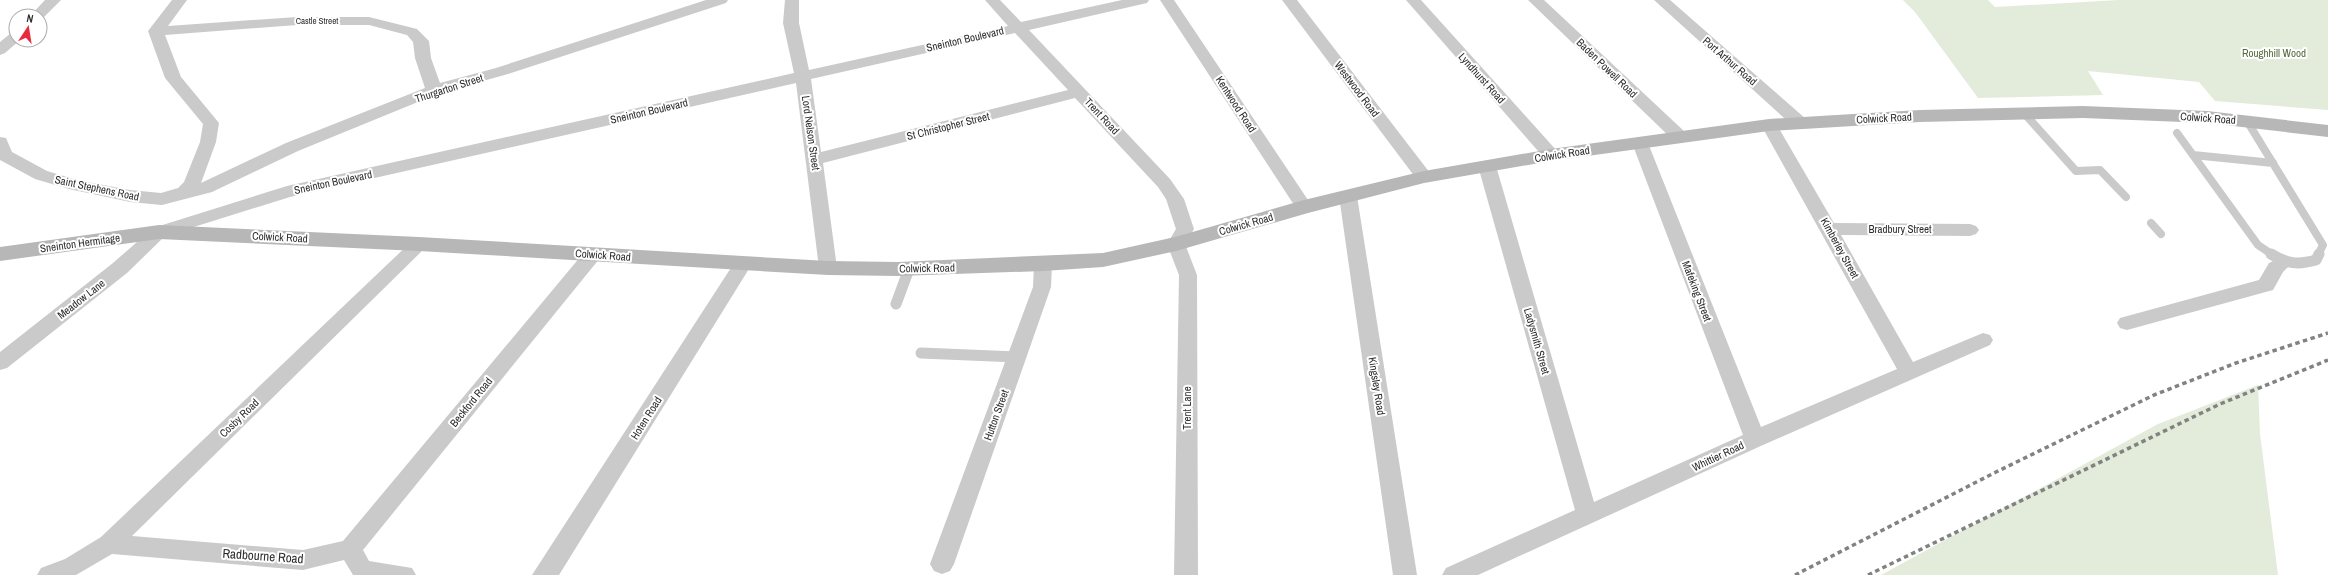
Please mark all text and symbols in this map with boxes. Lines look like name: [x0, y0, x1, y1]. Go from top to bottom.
north arrow: [8, 8, 48, 48]
text: N: [25, 11, 35, 26]
street label: Castle Street: [296, 15, 338, 27]
street label: Sneinton Boulevard: [925, 23, 1005, 55]
street label: Port Arthur Road: [1700, 34, 1760, 88]
street label: Baden Powell Road: [1574, 35, 1640, 101]
park label: Roughhill Wood: [2242, 46, 2306, 60]
street label: Lyndhurst Road: [1456, 50, 1508, 106]
street label: Westwood Road: [1332, 58, 1382, 120]
street label: Thurgarton Street: [413, 70, 485, 106]
street label: Kentwood Road: [1213, 73, 1259, 135]
street label: Sneinton Boulevard: [609, 95, 689, 127]
street label: Lord Nelson Street: [799, 95, 823, 172]
street label: Trent Road: [1082, 95, 1122, 137]
street label: St Christopher Street: [905, 109, 991, 143]
street label: Colwick Road: [2180, 109, 2236, 127]
street label: Colwick Road: [1856, 110, 1912, 126]
street label: Colwick Road: [1533, 143, 1591, 165]
street label: Sneinton Boulevard: [293, 167, 373, 197]
street label: Saint Stephens Road: [54, 172, 140, 204]
street label: Colwick Road: [1217, 210, 1275, 238]
street label: Kimberley Street: [1818, 215, 1863, 281]
street label: Bradbury Street: [1868, 222, 1932, 236]
street label: Colwick Road: [252, 229, 308, 245]
street label: Sneinton Hermitage: [39, 230, 121, 256]
street label: Colwick Road: [575, 246, 631, 264]
street label: Mafeking Street: [1679, 259, 1715, 324]
street label: Colwick Road: [899, 261, 955, 275]
street label: Meadow Lane: [54, 276, 108, 322]
street label: Ladysmith Street: [1521, 306, 1553, 376]
street label: Kingsley Road: [1365, 356, 1389, 416]
street label: Beckford Road: [447, 374, 495, 430]
street label: Trent Lane: [1180, 386, 1194, 430]
street label: Hutton Street: [980, 387, 1012, 442]
street label: Hoten Road: [627, 394, 665, 442]
street label: Cosby Road: [216, 396, 262, 440]
street label: Whittier Road: [1690, 438, 1746, 474]
street label: Radbourne Road: [222, 545, 304, 567]

